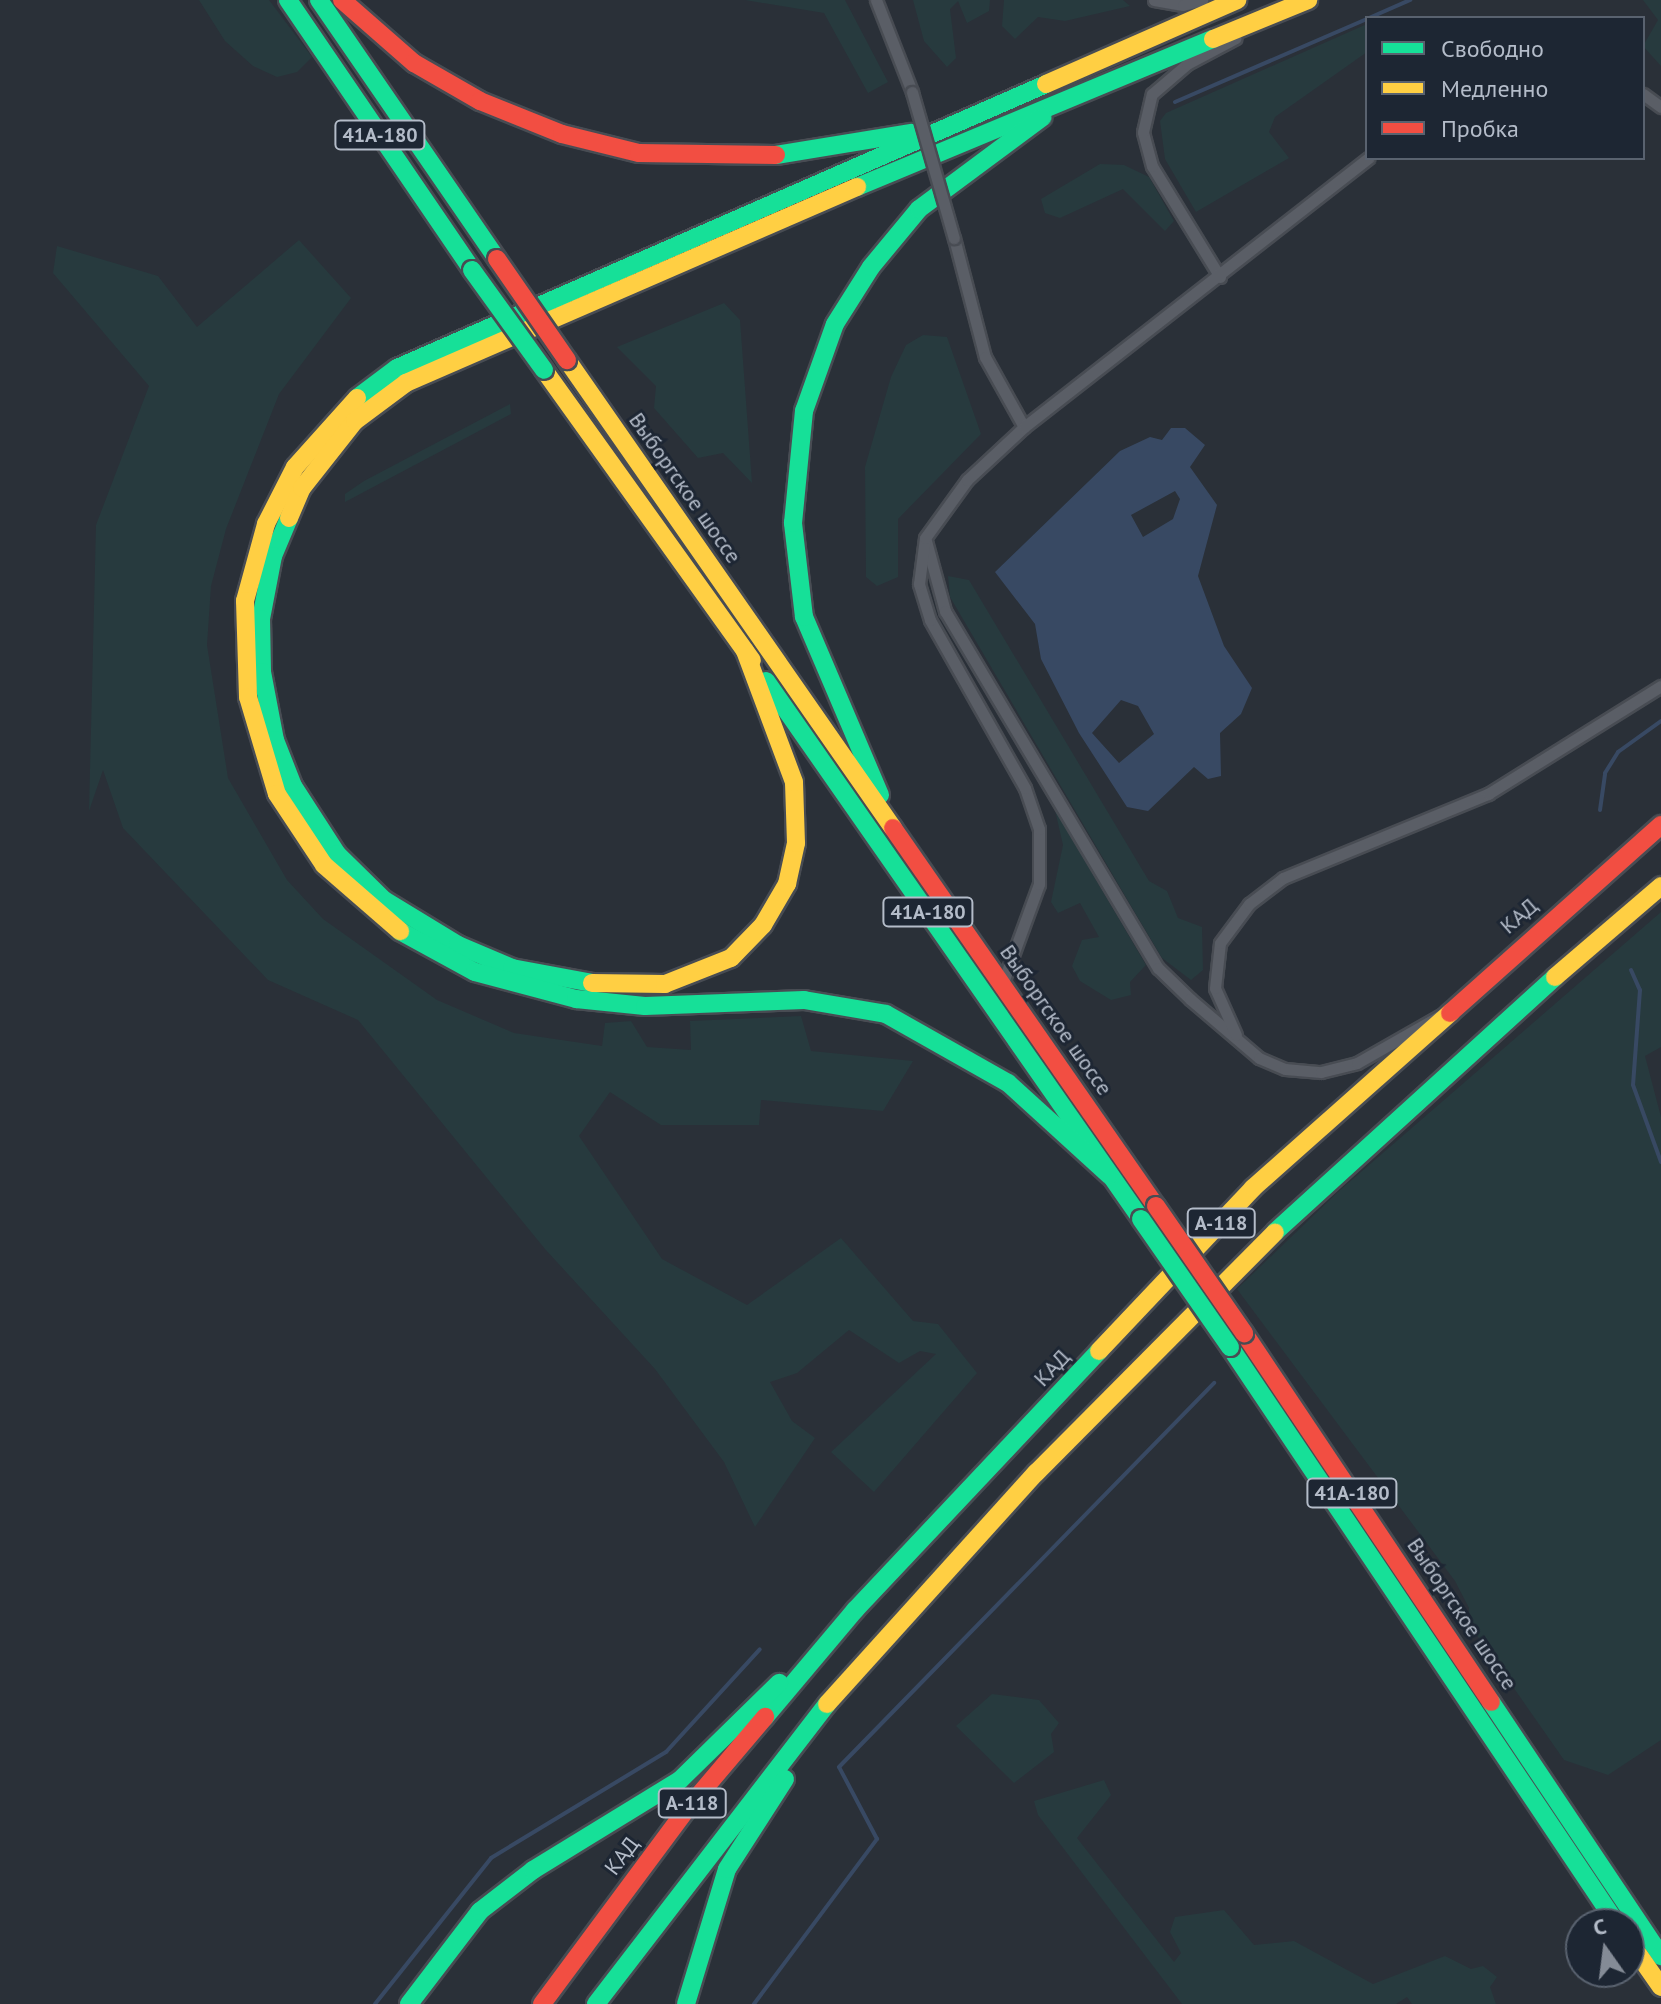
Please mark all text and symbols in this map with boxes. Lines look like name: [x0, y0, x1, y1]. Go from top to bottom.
legend: [1365, 16, 1645, 160]
text: Свободно: [1441, 33, 1544, 64]
text: Медленно: [1441, 73, 1548, 104]
text: Пробка: [1441, 113, 1519, 144]
road number: 41А-180: [334, 119, 426, 151]
street label: Выборгское шоссе: [623, 408, 747, 568]
street label: КАД: [1495, 893, 1543, 939]
road number: 41А-180: [882, 896, 974, 928]
street label: Выборгское шоссе: [994, 940, 1118, 1100]
road number: А-118: [1185, 1207, 1257, 1239]
street label: КАД: [1028, 1344, 1076, 1392]
road number: 41А-180: [1306, 1477, 1398, 1509]
street label: Выборгское шоссе: [1401, 1533, 1523, 1695]
road number: А-118: [656, 1787, 728, 1819]
street label: КАД: [599, 1832, 645, 1880]
north arrow: [1565, 1908, 1645, 1988]
text: С: [1590, 1912, 1609, 1942]

